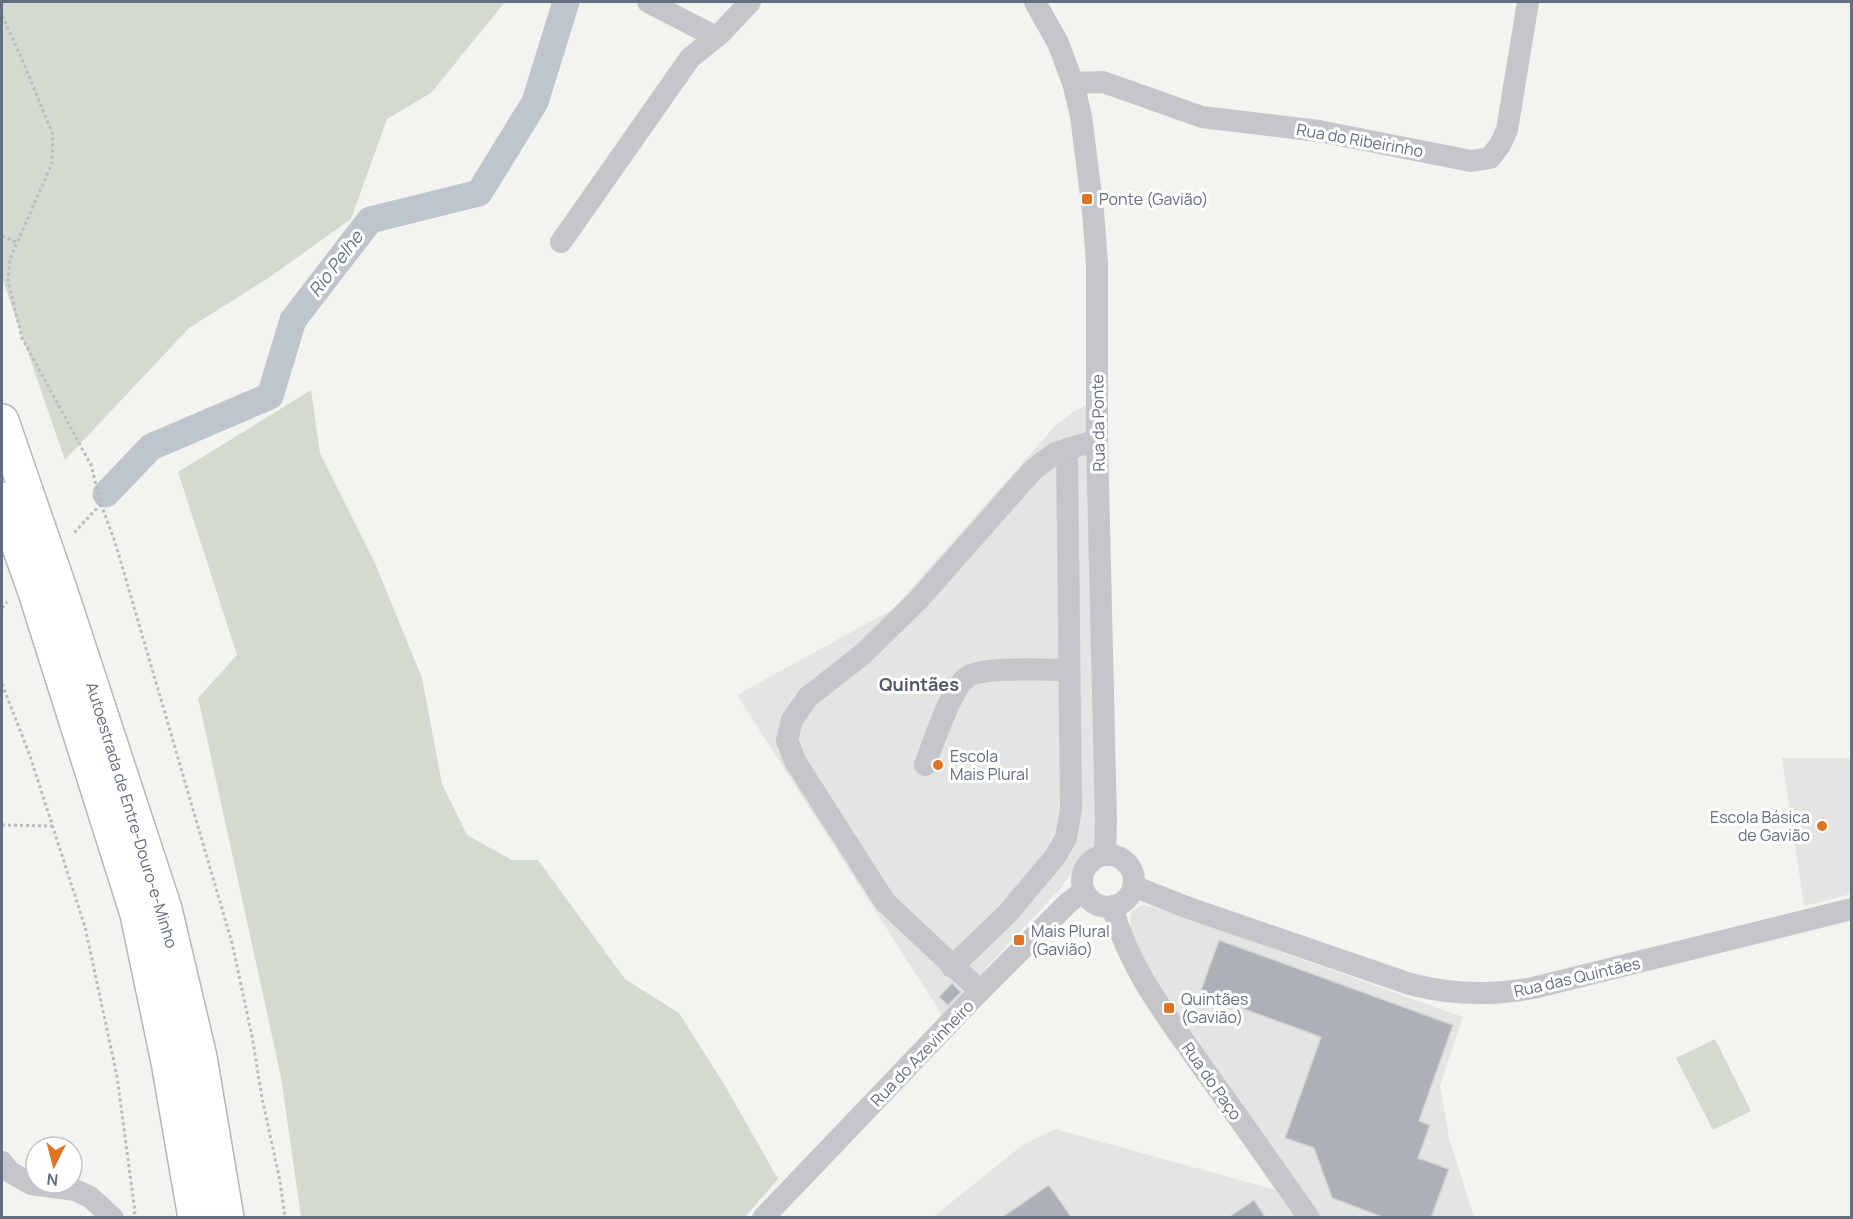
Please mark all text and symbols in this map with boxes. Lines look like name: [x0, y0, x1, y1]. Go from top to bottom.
street label: Rua do Ribeirinho: [1295, 118, 1425, 162]
place label: Ponte (Gavião): [1099, 188, 1208, 210]
marker: Ponte (Gavião): [1080, 192, 1094, 206]
water label: Rio Pelhe: [303, 224, 369, 301]
street label: Rua da Ponte: [1086, 374, 1110, 472]
district label: Quintães: [879, 672, 959, 696]
street label: Autoestrada de Entre-Douro-e-Minho: [81, 679, 183, 951]
place label: Escola Mais Plural: [950, 745, 1029, 785]
marker: Escola Mais Plural: [931, 758, 945, 772]
place label: Escola Básica de Gavião: [1710, 806, 1810, 846]
marker: Escola Básica de Gavião: [1815, 819, 1829, 833]
place label: Mais Plural (Gavião): [1031, 920, 1110, 960]
marker: Mais Plural (Gavião): [1012, 933, 1026, 947]
street label: Rua das Quintães: [1512, 952, 1642, 1002]
place label: Quintães (Gavião): [1181, 988, 1248, 1028]
street label: Rua do Azevinheiro: [866, 995, 978, 1111]
marker: Quintães (Gavião): [1162, 1001, 1176, 1015]
street label: Rua do Paço: [1177, 1038, 1247, 1124]
north arrow: [24, 1135, 84, 1195]
text: N: [46, 1168, 59, 1191]

